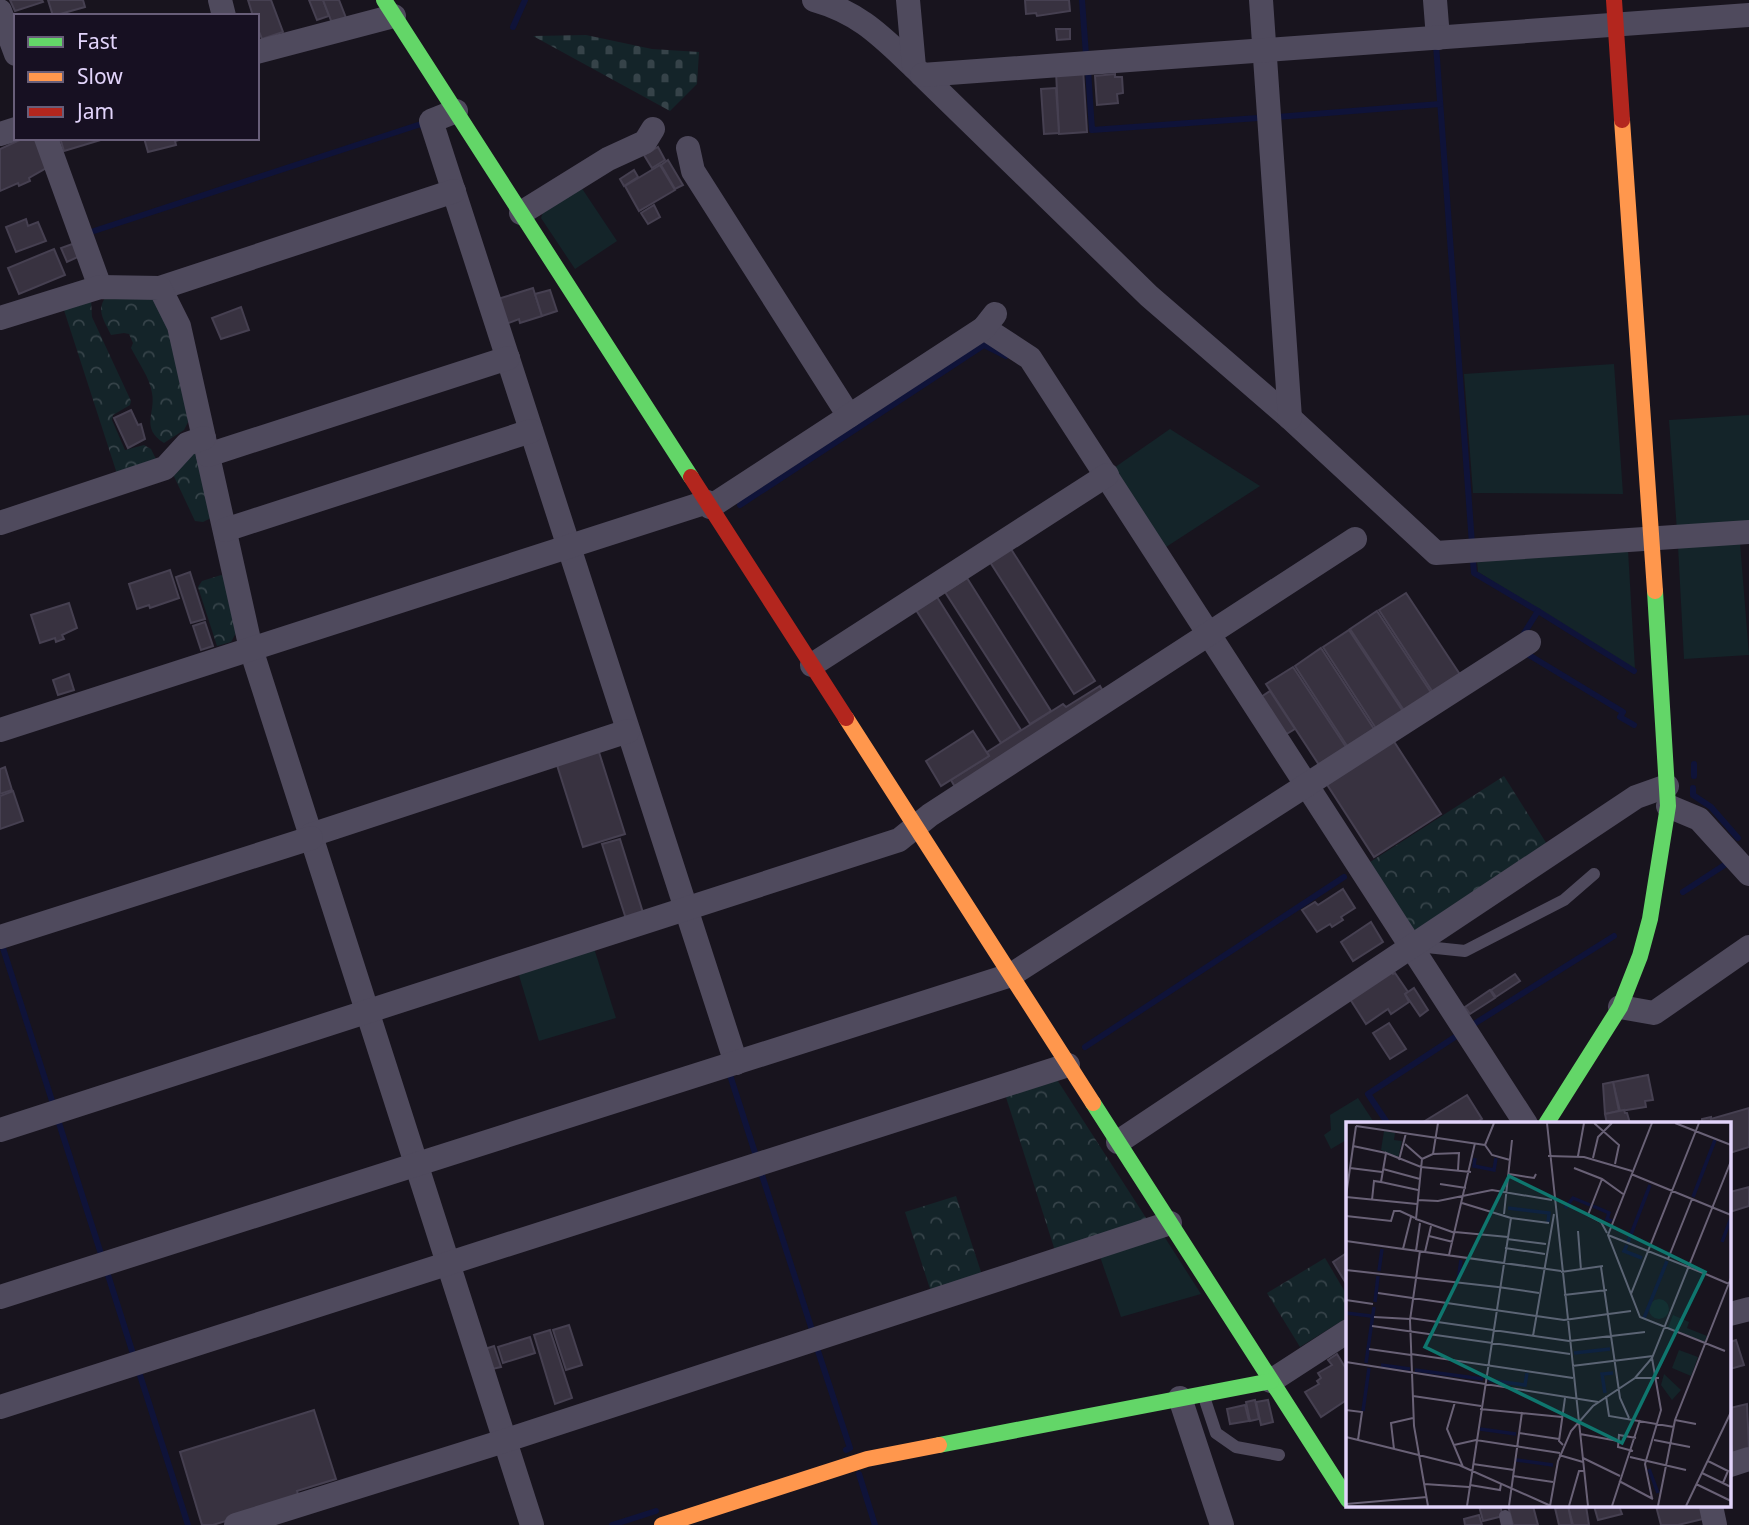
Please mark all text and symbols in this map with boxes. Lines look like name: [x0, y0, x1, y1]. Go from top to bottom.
legend: [14, 14, 259, 140]
text: Fast: [77, 27, 118, 55]
text: Slow: [77, 62, 123, 90]
text: Jam: [75, 97, 114, 125]
inset map: [1346, 1122, 1732, 1508]

